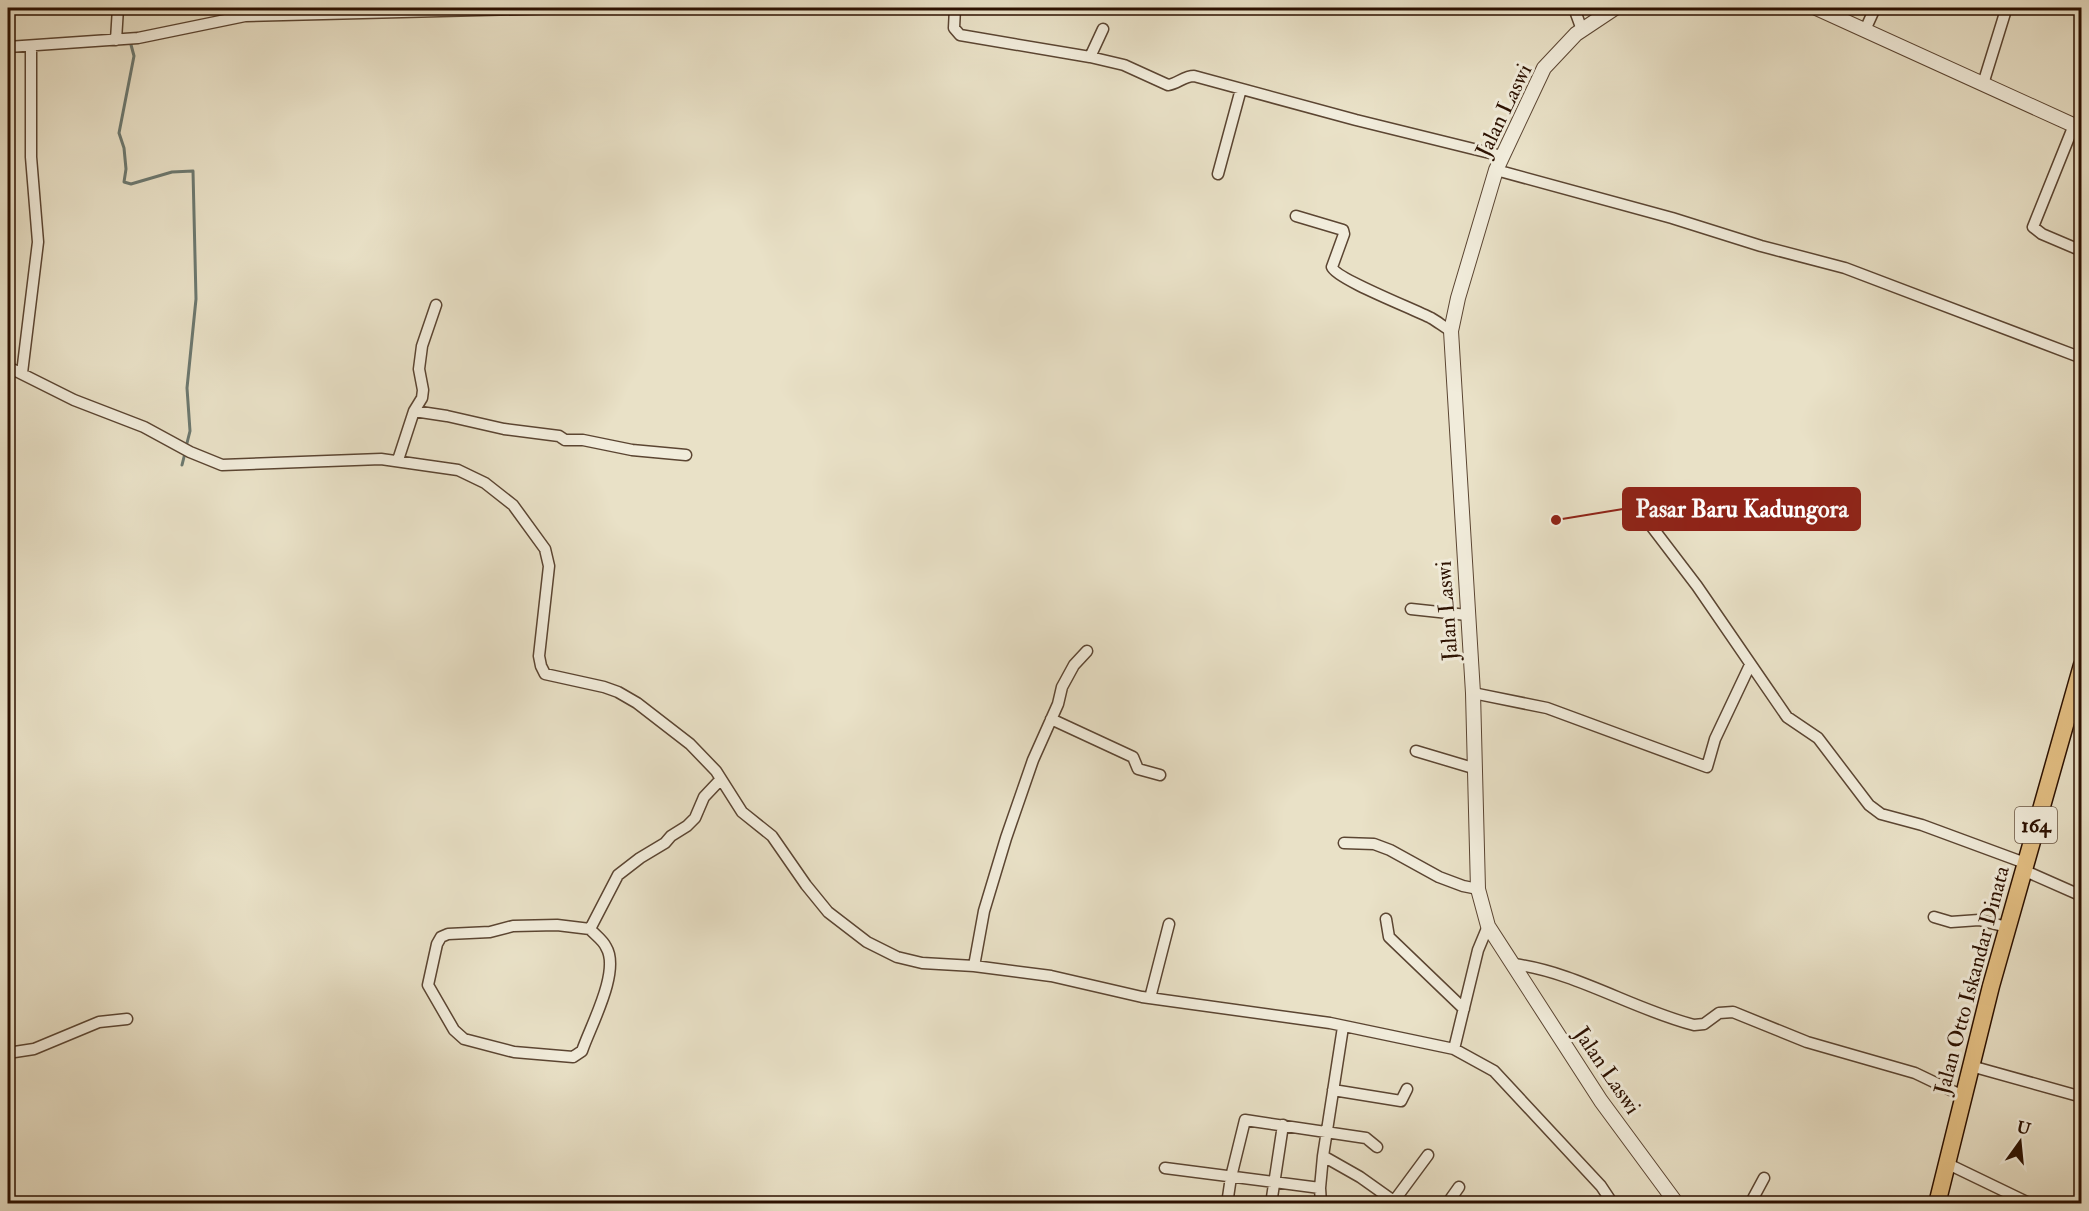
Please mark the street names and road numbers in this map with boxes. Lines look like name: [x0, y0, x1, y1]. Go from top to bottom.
street label: Jalan Laswi: [1469, 59, 1538, 162]
street label: Jalan Laswi: [1430, 560, 1465, 663]
road number: 164: [2015, 807, 2057, 843]
street label: Jalan Otto Iskandar Dinata: [1928, 862, 2016, 1099]
street label: Jalan Laswi: [1567, 1020, 1647, 1120]

